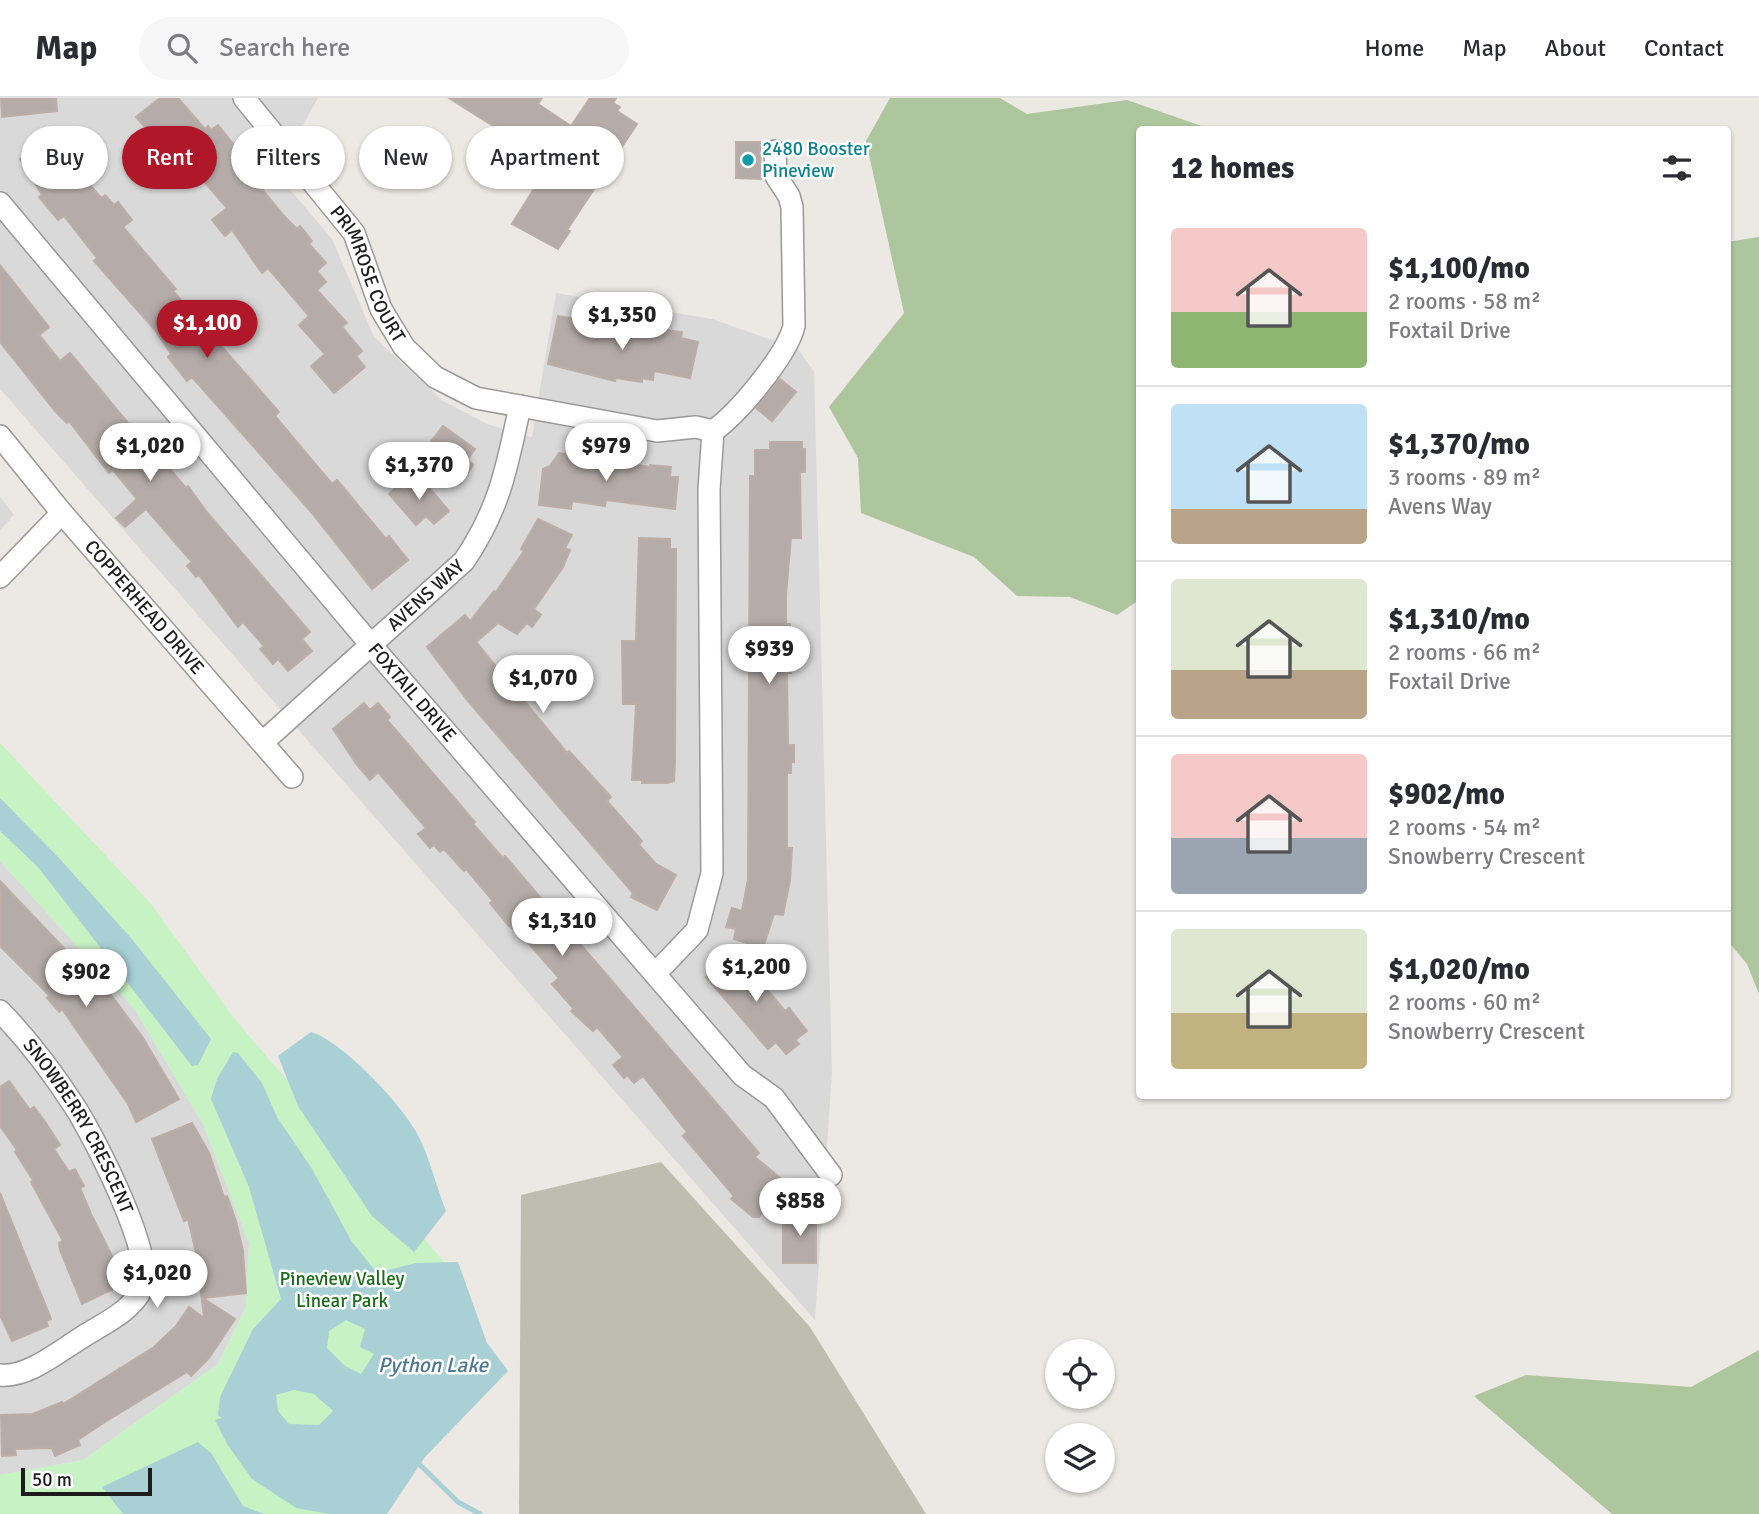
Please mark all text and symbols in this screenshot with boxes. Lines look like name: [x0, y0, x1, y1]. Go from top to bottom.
search box: [139, 17, 629, 80]
text: Map: [35, 28, 97, 69]
icon: search: [163, 29, 201, 67]
text: Search here: [219, 32, 350, 64]
text: Home: [1364, 33, 1424, 63]
text: Map: [1462, 33, 1507, 63]
text: About: [1545, 33, 1606, 63]
text: Contact: [1644, 33, 1724, 63]
chip: Buy: [21, 126, 108, 189]
chip: Rent: [122, 126, 217, 189]
chip: Filters: [231, 126, 345, 189]
chip: New: [359, 126, 452, 189]
chip: Apartment: [466, 126, 624, 189]
place label: 2480 Booster Pineview: [762, 137, 870, 183]
icon: filters: [1658, 149, 1696, 187]
text: 12 homes: [1171, 150, 1294, 187]
marker: 2480 Booster Pineview: [740, 152, 756, 168]
street label: PRIMROSE COURT: [325, 201, 411, 347]
text: $1,100/mo: [1388, 250, 1530, 287]
icon: home: [1227, 256, 1311, 340]
text: 2 rooms · 58 m²: [1388, 287, 1541, 316]
pin: $1,350: [565, 292, 679, 352]
pin: $1,100: [150, 300, 264, 360]
text: $1,350: [588, 300, 656, 329]
text: $1,100: [173, 308, 241, 337]
text: Foxtail Drive: [1388, 316, 1511, 345]
pin: $1,020: [93, 424, 207, 483]
pin: $979: [565, 424, 647, 483]
text: $1,370/mo: [1388, 426, 1530, 463]
text: $1,020: [116, 431, 184, 460]
text: $979: [581, 431, 631, 460]
icon: home: [1227, 432, 1311, 516]
pin: $1,370: [362, 442, 476, 502]
text: $1,370: [385, 450, 453, 479]
text: 3 rooms · 89 m²: [1388, 463, 1541, 492]
text: Avens Way: [1388, 492, 1492, 521]
street label: COPPERHEAD DRIVE: [79, 535, 209, 679]
street label: AVENS WAY: [382, 554, 470, 636]
text: $1,310/mo: [1388, 601, 1530, 638]
icon: home: [1227, 607, 1311, 691]
pin: $939: [728, 626, 810, 686]
text: $939: [744, 634, 794, 663]
street label: FOXTAIL DRIVE: [363, 638, 462, 747]
text: 2 rooms · 66 m²: [1388, 638, 1541, 667]
pin: $1,070: [486, 656, 600, 715]
text: $1,070: [509, 663, 577, 692]
text: Foxtail Drive: [1388, 667, 1511, 696]
text: $902/mo: [1388, 776, 1505, 813]
icon: home: [1227, 782, 1311, 866]
text: 2 rooms · 54 m²: [1388, 813, 1541, 842]
text: Snowberry Crescent: [1388, 842, 1585, 871]
pin: $1,310: [505, 898, 619, 958]
text: $1,310: [528, 906, 596, 935]
pin: $1,200: [699, 944, 813, 1004]
pin: $902: [45, 950, 127, 1009]
text: $1,020/mo: [1388, 951, 1530, 988]
text: $1,200: [722, 952, 790, 981]
text: $902: [61, 957, 111, 986]
icon: home: [1227, 957, 1311, 1041]
text: 2 rooms · 60 m²: [1388, 988, 1541, 1017]
text: Snowberry Crescent: [1388, 1017, 1585, 1046]
street label: SNOWBERRY CRESCENT: [18, 1034, 139, 1217]
pin: $858: [759, 1178, 841, 1238]
text: $858: [775, 1186, 825, 1215]
pin: $1,020: [100, 1250, 214, 1310]
text: $1,020: [123, 1258, 191, 1287]
park label: Pineview Valley Linear Park: [279, 1267, 405, 1313]
map controls: [1045, 1339, 1115, 1493]
button: locate: [1045, 1339, 1115, 1409]
water label: Python Lake: [378, 1352, 489, 1378]
button: layers: [1045, 1423, 1115, 1493]
scale bar: [21, 1465, 152, 1497]
text: 50 m: [32, 1468, 72, 1492]

